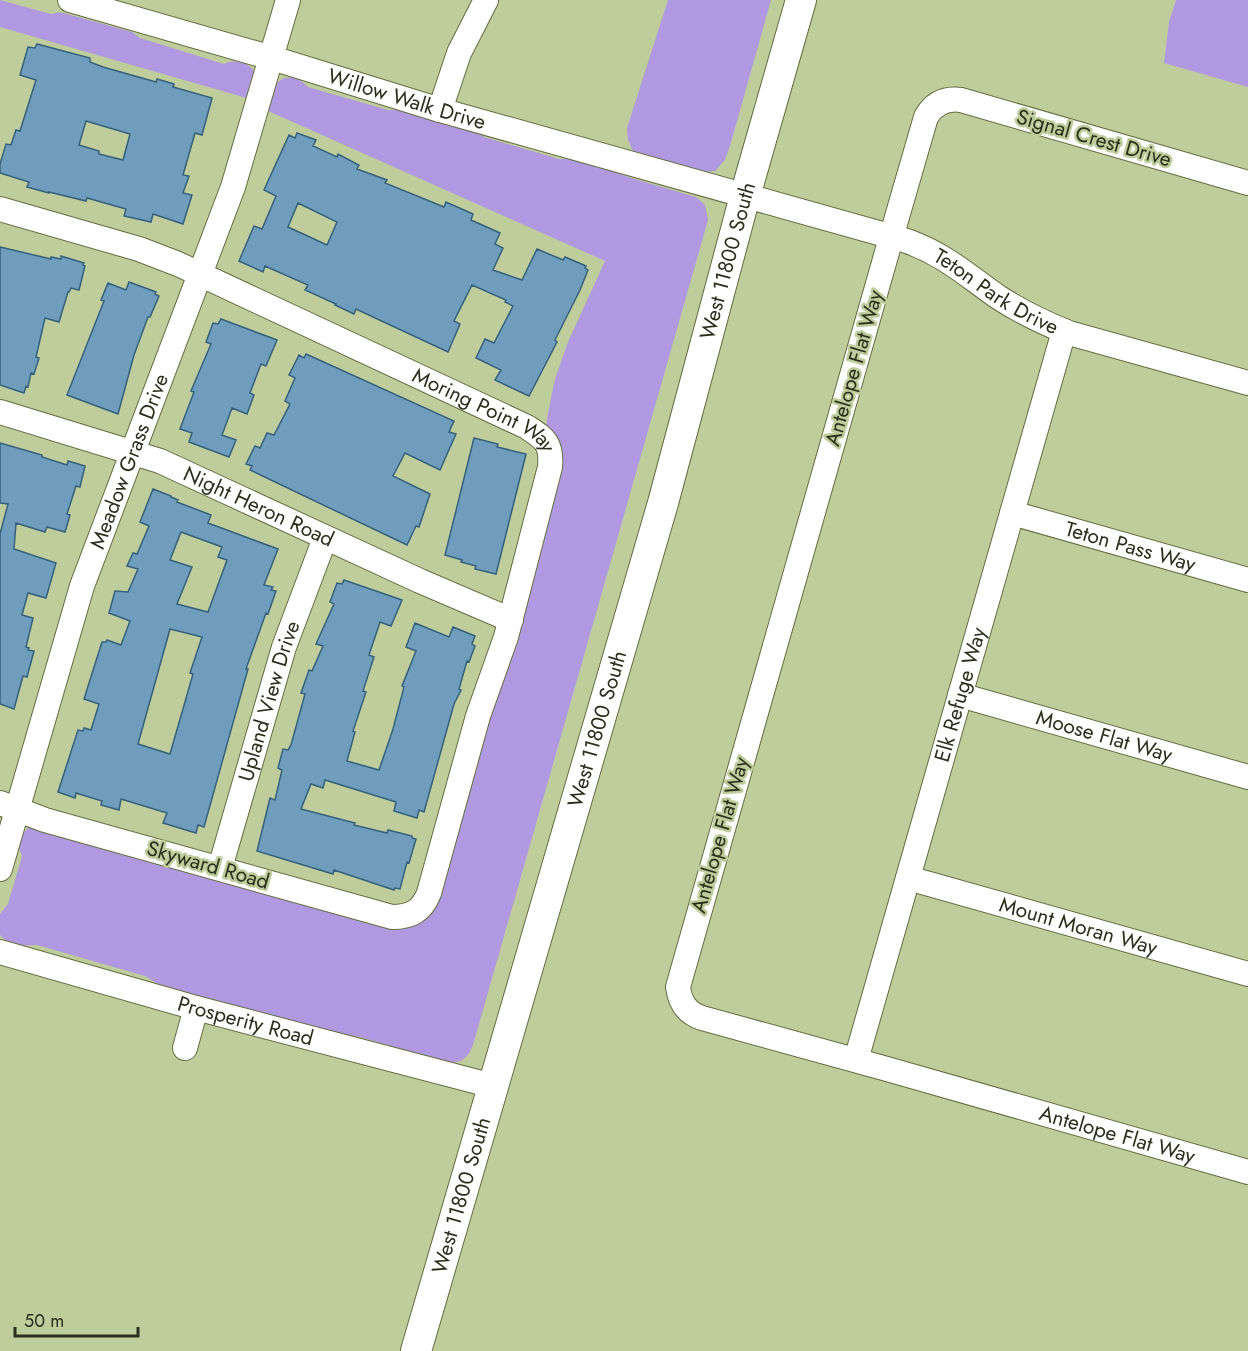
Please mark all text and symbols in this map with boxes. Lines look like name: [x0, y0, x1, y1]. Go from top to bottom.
street label: Willow Walk Drive: [324, 61, 489, 137]
street label: Signal Crest Drive: [1013, 102, 1175, 174]
street label: West 11800 South: [692, 179, 763, 343]
street label: Teton Park Drive: [928, 241, 1063, 342]
street label: Antelope Flat Way: [817, 286, 891, 449]
street label: Moring Point Way: [407, 361, 564, 457]
street label: Meadow Grass Drive: [82, 369, 176, 553]
street label: Night Heron Road: [178, 459, 339, 554]
street label: Teton Pass Way: [1062, 514, 1200, 580]
street label: Upland View Drive: [231, 616, 308, 785]
street label: Elk Refuge Way: [927, 623, 994, 765]
street label: West 11800 South: [560, 647, 634, 811]
street label: Moose Flat Way: [1033, 702, 1177, 770]
street label: Antelope Flat Way: [683, 753, 757, 916]
street label: Skyward Road: [143, 833, 273, 897]
street label: Mount Moran Way: [996, 890, 1162, 963]
street label: Prosperity Road: [174, 988, 317, 1053]
street label: Antelope Flat Way: [1036, 1098, 1199, 1171]
street label: West 11800 South: [424, 1114, 498, 1277]
scale bar: [15, 1300, 138, 1338]
text: 50 m: [24, 1308, 64, 1334]

